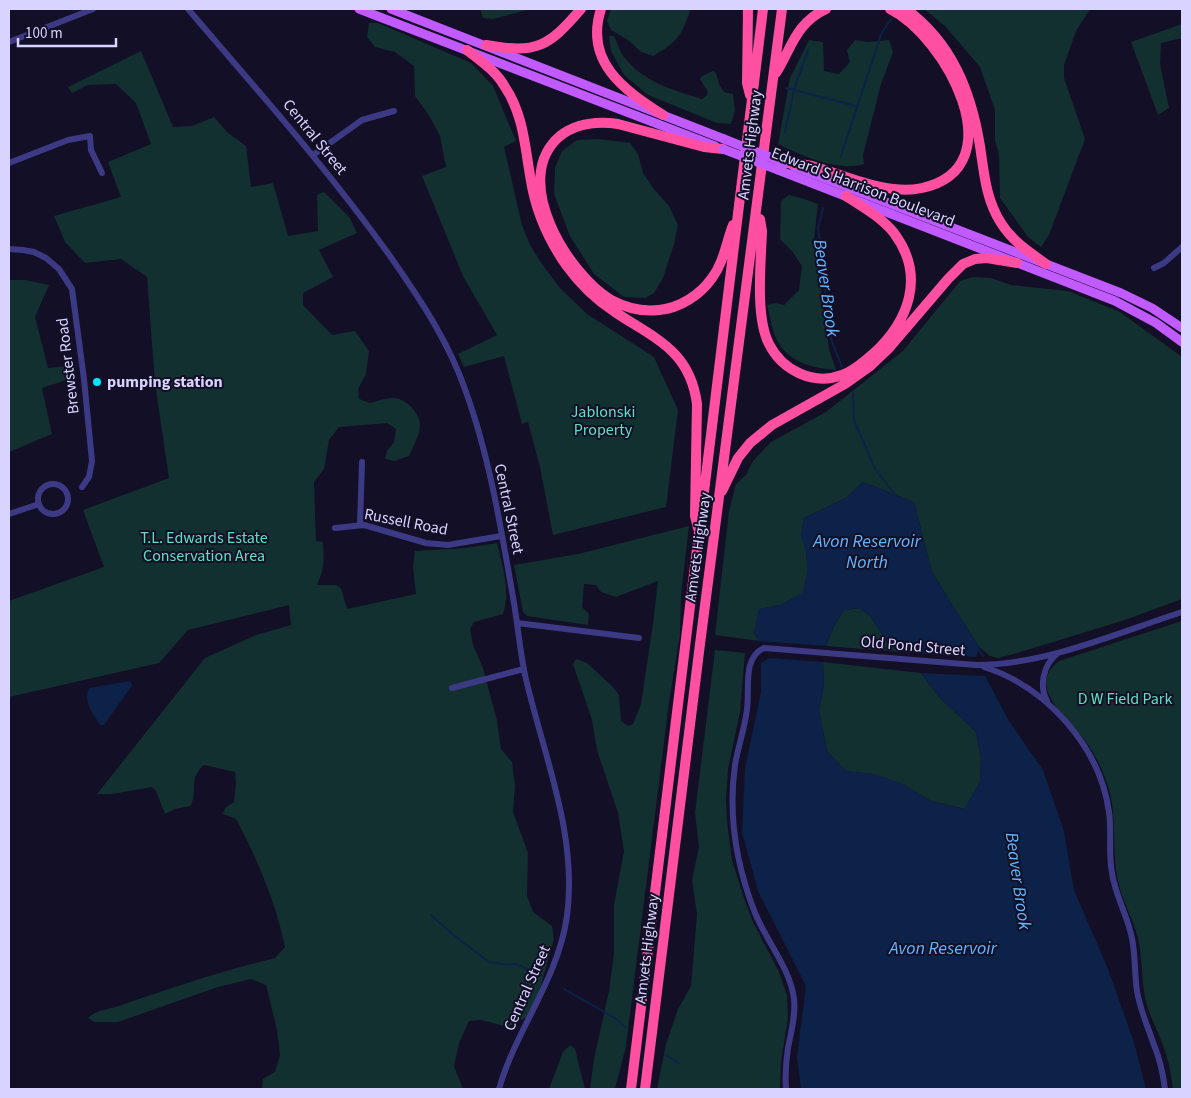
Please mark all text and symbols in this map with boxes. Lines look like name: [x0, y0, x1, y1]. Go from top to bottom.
scale bar: [18, 15, 115, 47]
text: 100 m: [25, 23, 63, 44]
street label: Amvets Highway: [732, 88, 768, 201]
street label: Central Street: [278, 94, 353, 180]
street label: Edward S Harrison Boulevard: [768, 142, 958, 232]
water label: Beaver Brook: [807, 238, 845, 339]
street label: Brewster Road: [51, 317, 85, 415]
place label: pumping station: [107, 371, 223, 393]
marker: pumping station: [91, 376, 103, 388]
park label: Jablonski Property: [571, 401, 635, 441]
street label: Central Street: [489, 462, 529, 557]
street label: Amvets Highway: [679, 490, 717, 603]
street label: Russell Road: [362, 503, 450, 541]
park label: T.L. Edwards Estate Conservation Area: [140, 527, 268, 567]
water label: Avon Reservoir North: [812, 529, 922, 575]
street label: Old Pond Street: [860, 630, 967, 662]
park label: D W Field Park: [1078, 688, 1172, 710]
water label: Beaver Brook: [999, 831, 1037, 932]
street label: Amvets Highway: [629, 892, 665, 1005]
water label: Avon Reservoir: [888, 936, 998, 961]
street label: Central Street: [498, 941, 556, 1034]

